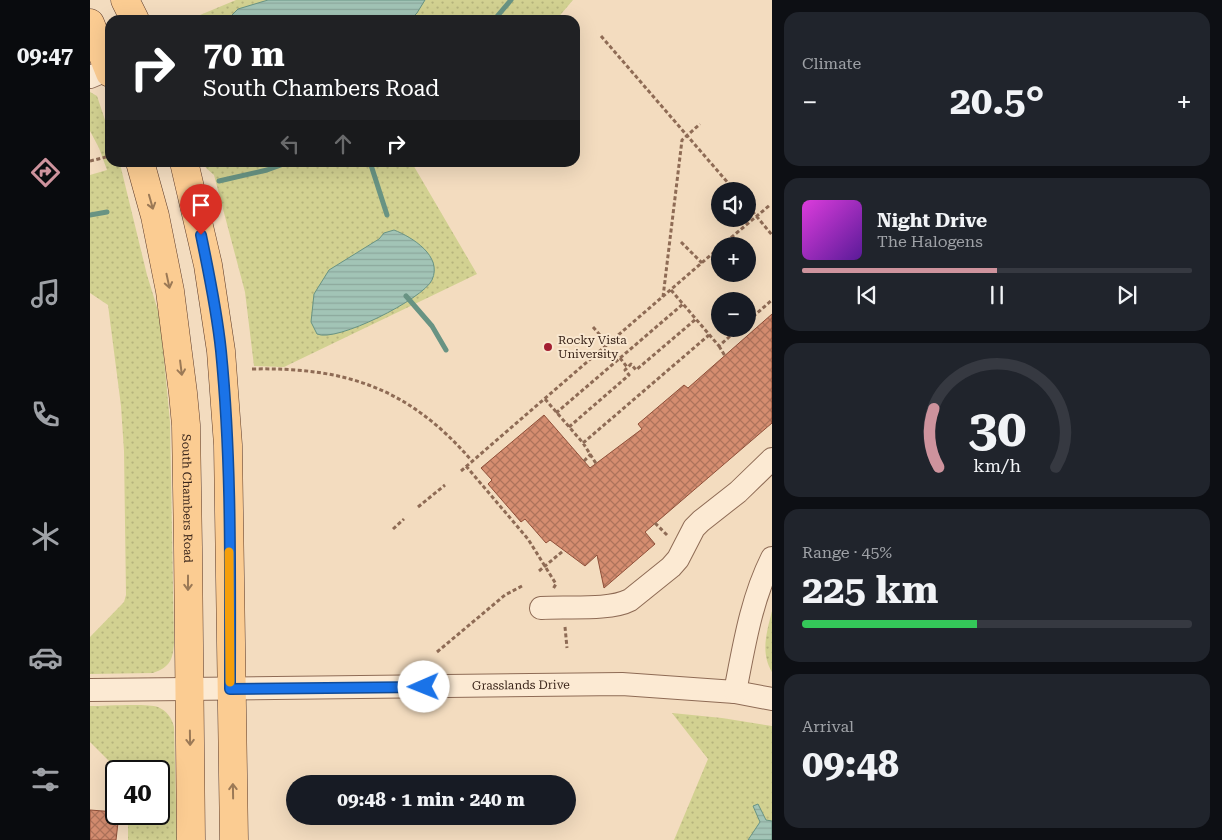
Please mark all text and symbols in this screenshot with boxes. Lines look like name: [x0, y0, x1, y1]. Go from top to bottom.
text: 70 m: [203, 34, 285, 75]
icon: right: [120, 35, 185, 100]
text: 09:47: [17, 43, 73, 68]
text: Climate: [802, 54, 861, 73]
text: South Chambers Road: [203, 76, 439, 101]
text: 20.5°: [950, 79, 1044, 123]
text: −: [802, 86, 818, 119]
text: +: [1176, 86, 1192, 119]
icon: left: [276, 130, 304, 158]
icon: ahead: [329, 130, 357, 158]
icon: right: [382, 130, 410, 158]
icon: directions: [28, 155, 63, 190]
map controls: [711, 182, 756, 337]
button: sound: [711, 182, 756, 227]
pin: [180, 184, 222, 235]
icon: arrive: [187, 191, 215, 219]
one-way arrow: [146, 194, 156, 210]
text: Night Drive: [877, 209, 987, 232]
text: The Halogens: [877, 232, 983, 251]
button: +: [711, 237, 756, 282]
one-way arrow: [163, 273, 173, 289]
icon: music: [28, 276, 63, 311]
icon: previous: [853, 281, 881, 309]
icon: pause: [983, 281, 1011, 309]
icon: next: [1113, 281, 1141, 309]
button: −: [711, 292, 756, 337]
place label: Rocky Vista University: [558, 333, 627, 361]
marker: Rocky Vista University: [542, 341, 554, 353]
one-way arrow: [176, 360, 186, 376]
icon: phone: [28, 397, 63, 432]
text: 30: [968, 398, 1026, 459]
street label: South Chambers Road: [179, 434, 195, 563]
text: km/h: [973, 455, 1021, 476]
icon: climate: [28, 519, 63, 554]
text: Range · 45%: [802, 543, 892, 562]
text: 225 km: [802, 568, 938, 612]
one-way arrow: [183, 575, 193, 591]
icon: car: [28, 640, 63, 675]
position arrow: [397, 660, 449, 712]
street label: Grasslands Drive: [472, 678, 570, 693]
text: Arrival: [802, 717, 854, 736]
one-way arrow: [185, 730, 195, 746]
text: 09:48: [802, 742, 899, 786]
speed limit sign: 40: [105, 760, 170, 825]
icon: filters: [28, 762, 63, 797]
one-way arrow: [228, 784, 238, 800]
text: 09:48 · 1 min · 240 m: [337, 788, 525, 811]

